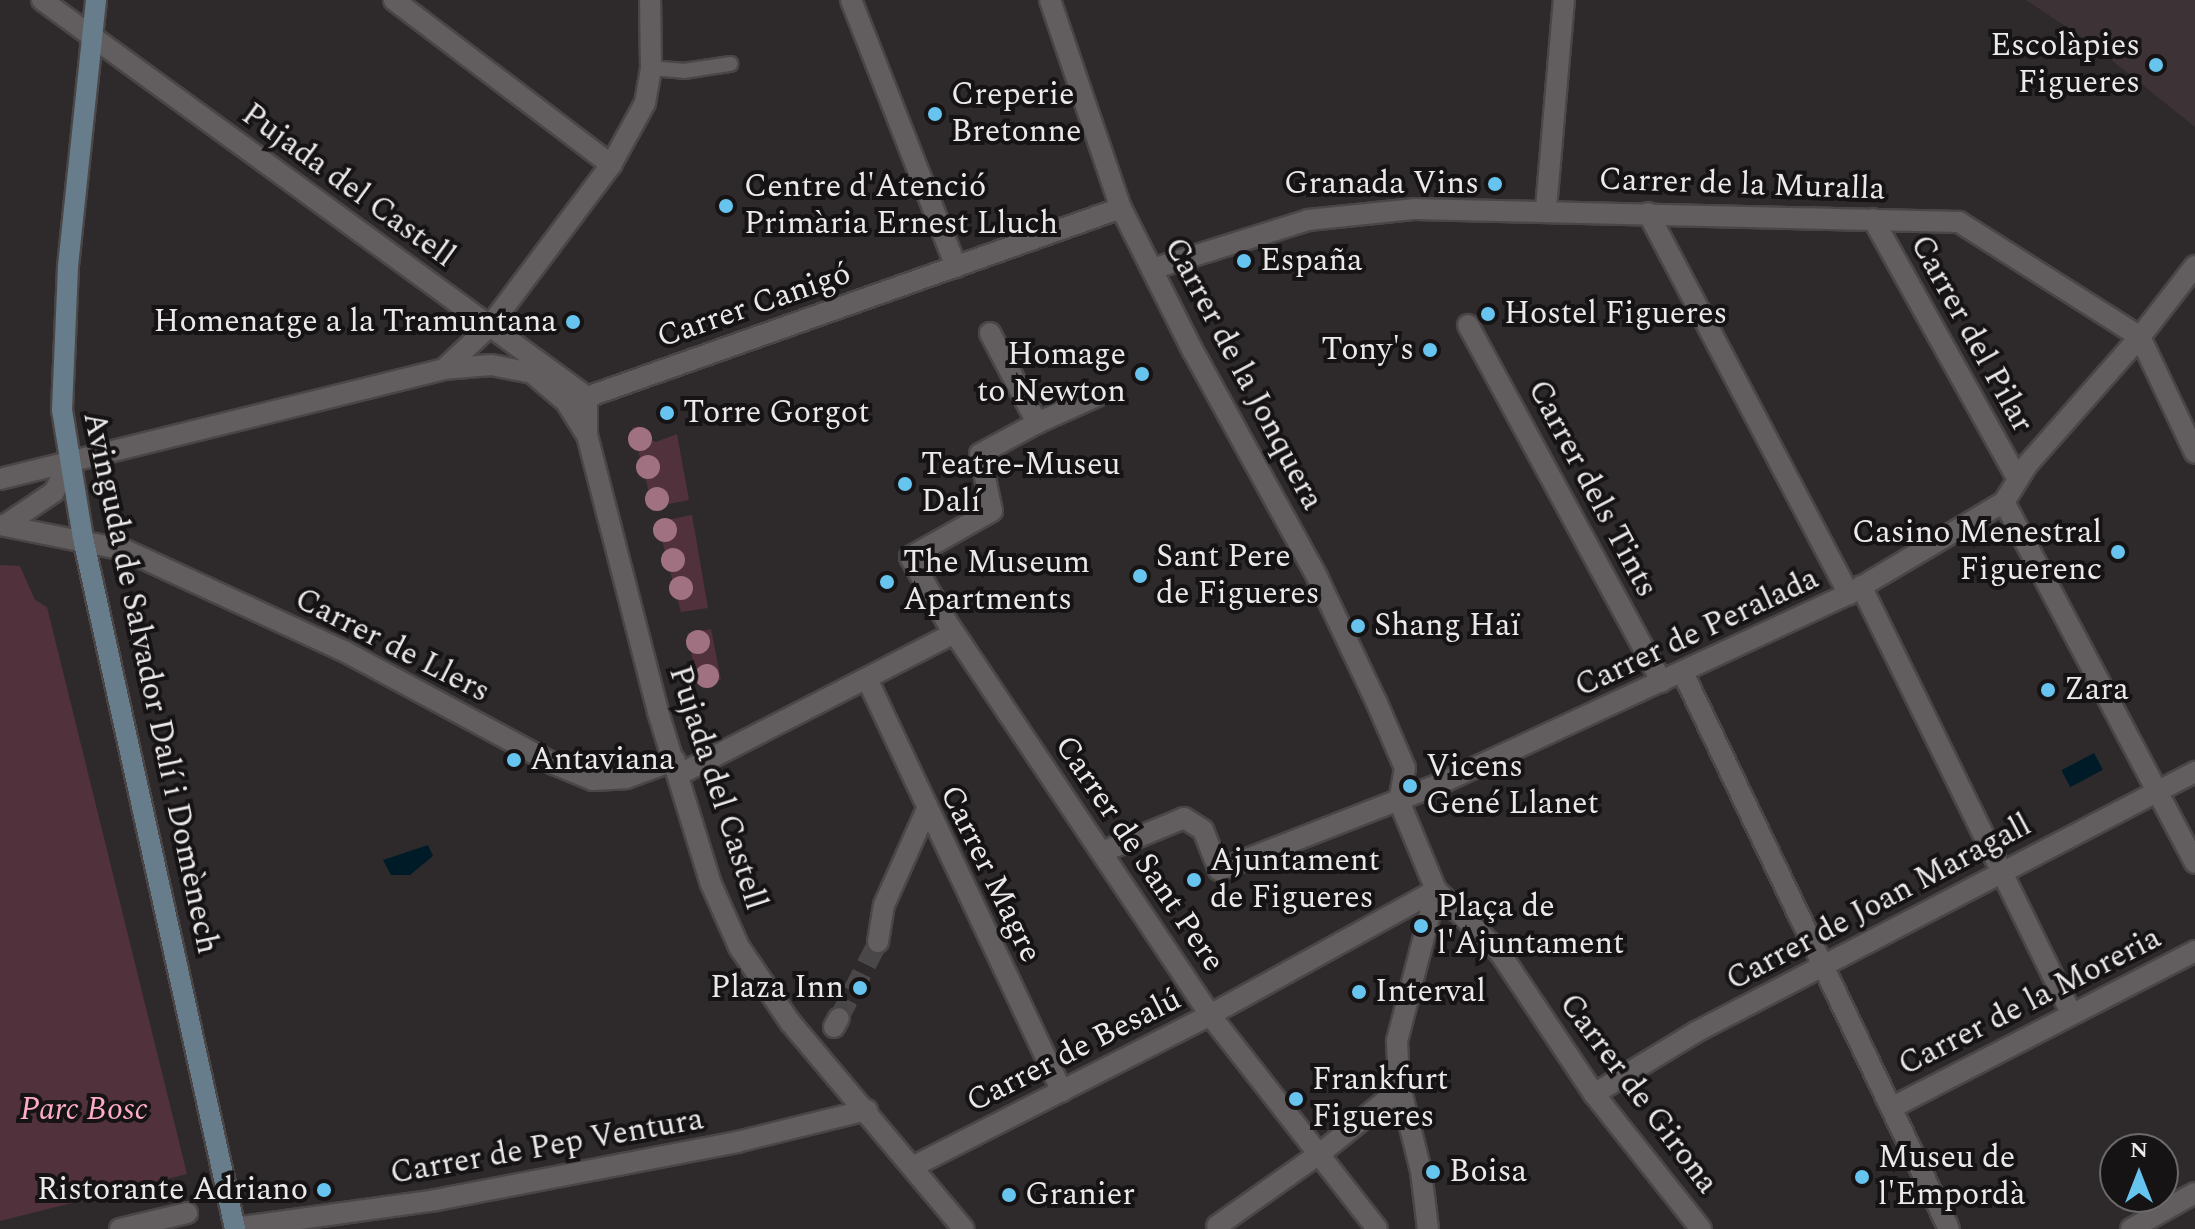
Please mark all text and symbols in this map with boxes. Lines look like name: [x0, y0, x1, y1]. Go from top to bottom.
place label: Escolàpies Figueres: [1990, 28, 2140, 103]
marker: Escolàpies Figueres: [2147, 56, 2165, 74]
place label: Creperie Bretonne: [951, 77, 1082, 152]
street label: Pujada del Castell: [234, 96, 462, 276]
marker: Creperie Bretonne: [926, 105, 944, 123]
street label: Carrer de la Muralla: [1598, 161, 1886, 209]
place label: Granada Vins: [1284, 165, 1479, 203]
place label: Centre d'Atenció Primària Ernest Lluch: [744, 169, 1058, 244]
marker: Granada Vins: [1486, 175, 1504, 193]
marker: Centre d'Atenció Primària Ernest Lluch: [715, 195, 737, 217]
street label: Carrer del Pilar: [1901, 229, 2041, 439]
street label: Carrer de la Jonquera: [1155, 231, 1331, 517]
place label: España: [1260, 242, 1363, 280]
marker: España: [1235, 252, 1253, 270]
street label: Carrer Canigó: [652, 255, 856, 357]
place label: Hostel Figueres: [1504, 295, 1727, 333]
place label: Homenatge a la Tramuntana: [154, 303, 557, 341]
marker: Hostel Figueres: [1479, 305, 1497, 323]
marker: Homenatge a la Tramuntana: [564, 313, 582, 331]
place label: Tony's: [1321, 331, 1414, 369]
place label: Homage to Newton: [977, 337, 1126, 412]
marker: Tony's: [1421, 341, 1439, 359]
marker: Homage to Newton: [1133, 365, 1151, 383]
street label: Carrer dels Tints: [1519, 374, 1665, 604]
place label: Torre Gorgot: [683, 394, 869, 432]
marker: Torre Gorgot: [658, 404, 676, 422]
street label: Avinguda de Salvador Dalí i Domènech: [74, 408, 226, 958]
place label: Teatre-Museu Dalí: [921, 447, 1120, 522]
marker: Teatre-Museu Dalí: [896, 475, 914, 493]
place label: Casino Menestral Figuerenc: [1852, 515, 2102, 590]
place label: Sant Pere de Figueres: [1156, 539, 1320, 614]
marker: Casino Menestral Figuerenc: [2109, 543, 2127, 561]
place label: The Museum Apartments: [903, 545, 1090, 620]
street label: Carrer de Peralada: [1569, 560, 1825, 706]
marker: Sant Pere de Figueres: [1131, 567, 1149, 585]
marker: The Museum Apartments: [878, 573, 896, 591]
street label: Carrer de Llers: [288, 580, 496, 712]
place label: Shang Haï: [1374, 607, 1521, 645]
marker: Shang Haï: [1349, 617, 1367, 635]
street label: Pujada del Castell: [659, 661, 775, 915]
place label: Zara: [2064, 671, 2129, 709]
marker: Zara: [2039, 681, 2057, 699]
street label: Carrer de Sant Pere: [1046, 729, 1232, 979]
place label: Antaviana: [530, 741, 675, 779]
place label: Vicens Gené Llanet: [1426, 749, 1599, 824]
marker: Antaviana: [505, 751, 523, 769]
marker: Vicens Gené Llanet: [1401, 777, 1419, 795]
street label: Carrer Magre: [931, 779, 1049, 969]
street label: Carrer de Joan Maragall: [1720, 806, 2038, 1000]
place label: Ajuntament de Figueres: [1210, 843, 1380, 918]
marker: Ajuntament de Figueres: [1185, 871, 1203, 889]
place label: Plaça de l'Ajuntament: [1437, 889, 1624, 964]
marker: Plaça de l'Ajuntament: [1412, 917, 1430, 935]
street label: Carrer de la Moreria: [1892, 919, 2168, 1085]
place label: Plaza Inn: [710, 969, 844, 1007]
place label: Interval: [1375, 973, 1486, 1011]
marker: Plaza Inn: [851, 979, 869, 997]
street label: Carrer de Besalú: [960, 980, 1188, 1122]
marker: Interval: [1350, 983, 1368, 1001]
street label: Carrer de Girona: [1550, 986, 1726, 1202]
place label: Frankfurt Figueres: [1312, 1062, 1448, 1137]
marker: Frankfurt Figueres: [1287, 1090, 1305, 1108]
park label: Parc Bosc: [20, 1091, 148, 1129]
street label: Carrer de Pep Ventura: [387, 1101, 707, 1193]
north arrow: [2099, 1133, 2179, 1213]
text: N: [2130, 1134, 2148, 1167]
place label: Museu de l'Empordà: [1878, 1140, 2026, 1215]
place label: Boisa: [1449, 1153, 1527, 1191]
marker: Boisa: [1424, 1163, 1442, 1181]
marker: Museu de l'Empordà: [1853, 1168, 1871, 1186]
place label: Ristorante Adriano: [37, 1171, 308, 1209]
place label: Granier: [1025, 1176, 1135, 1214]
marker: Ristorante Adriano: [315, 1181, 333, 1199]
marker: Granier: [1000, 1186, 1018, 1204]

